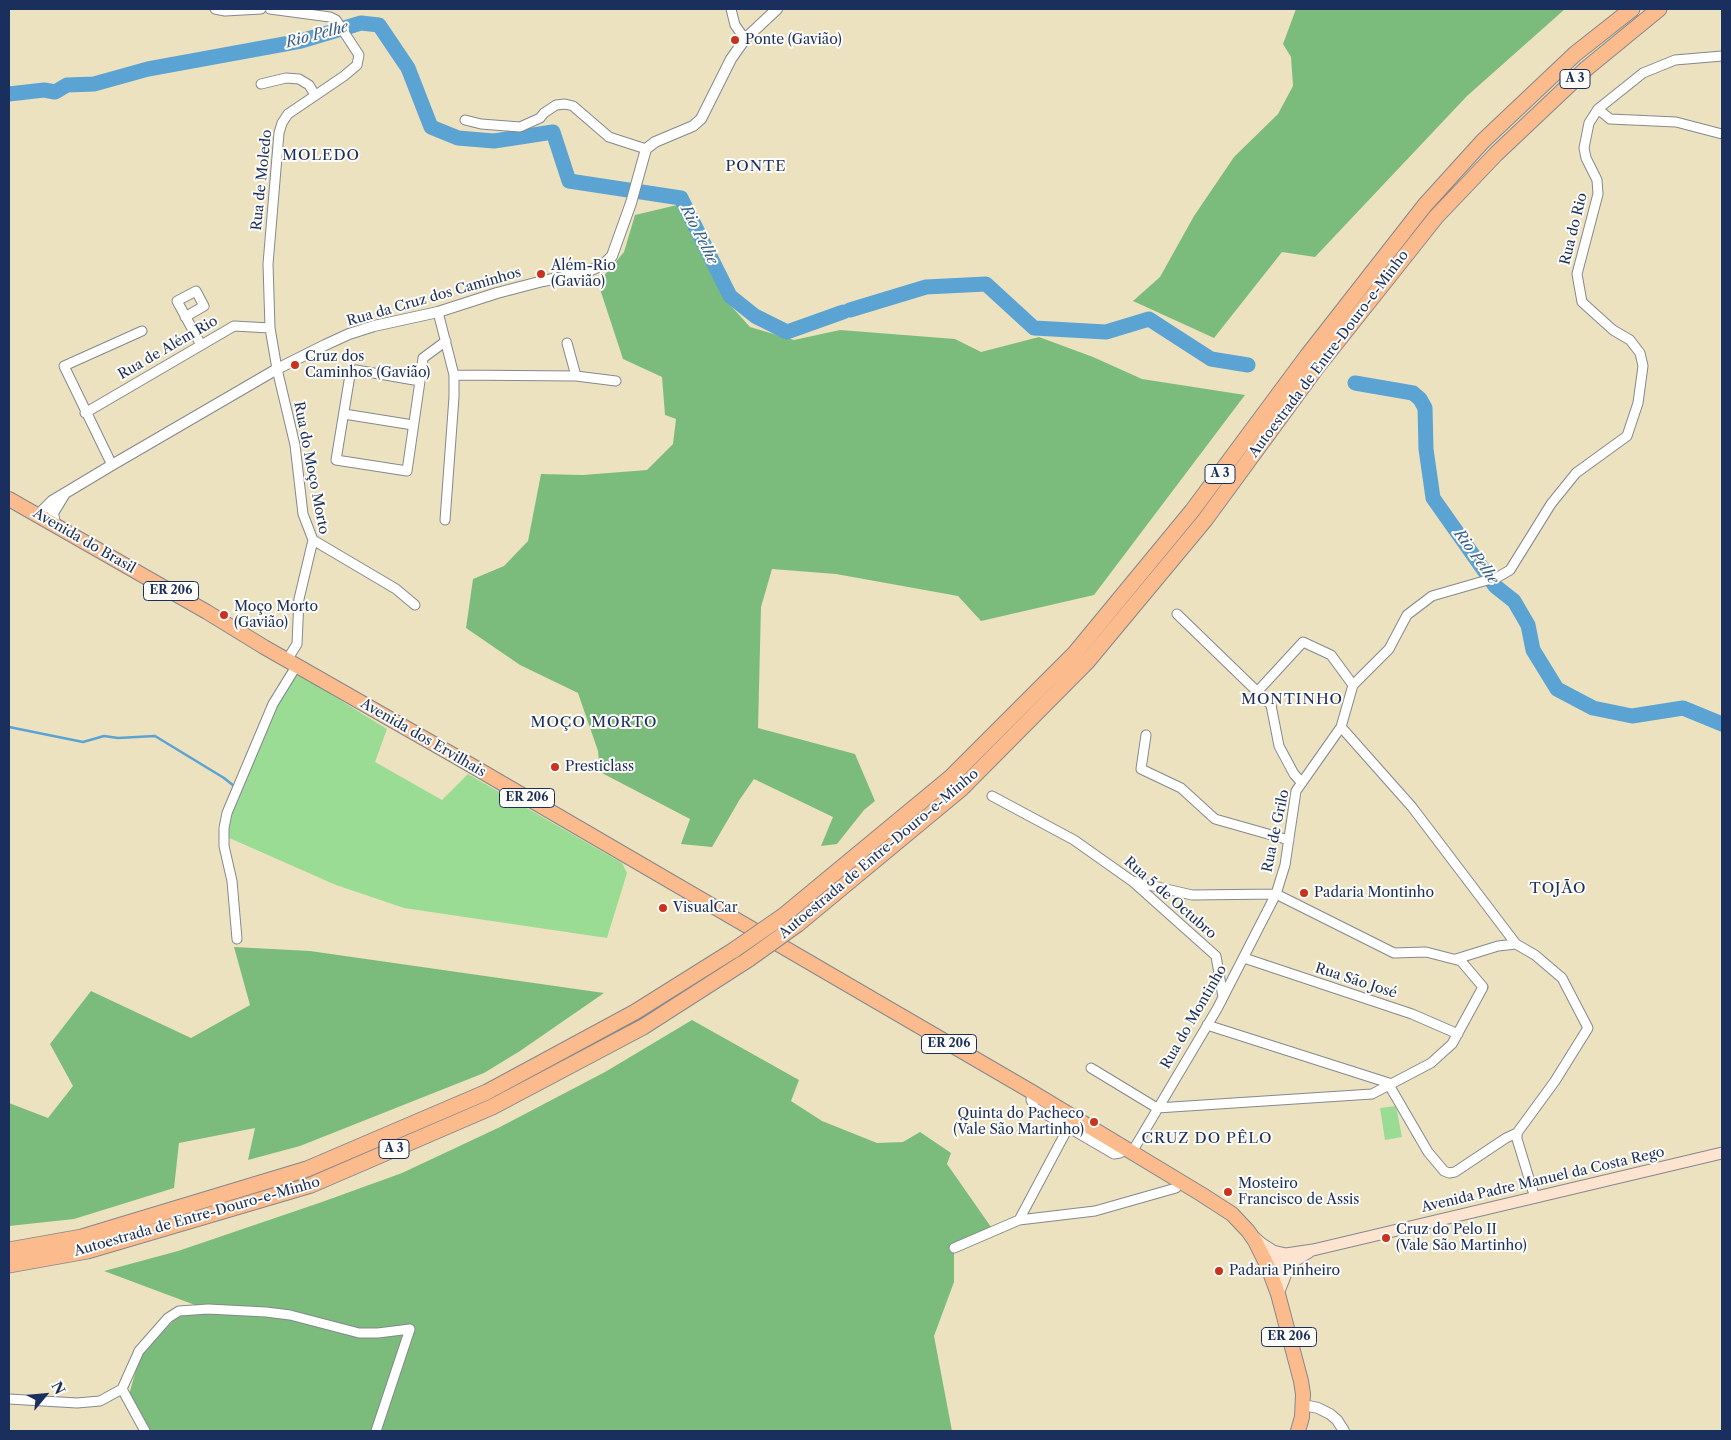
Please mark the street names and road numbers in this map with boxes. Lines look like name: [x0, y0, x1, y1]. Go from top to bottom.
road number: A 3: [1560, 70, 1590, 88]
street label: Rua de Moledo: [248, 129, 276, 231]
street label: Rua do Rio: [1557, 191, 1591, 267]
street label: Autoestrada de Entre-Douro-e-Minho: [1246, 247, 1412, 461]
street label: Rua da Cruz dos Caminhos: [345, 264, 523, 330]
street label: Rua de Além Rio: [115, 313, 221, 383]
street label: Rua do Moço Morto: [290, 400, 332, 536]
road number: A 3: [1205, 464, 1235, 484]
street label: Avenida do Brasil: [30, 505, 138, 577]
road number: ER 206: [144, 582, 198, 600]
street label: Avenida dos Ervilhais: [357, 695, 489, 781]
street label: Autoestrada de Entre-Douro-e-Minho: [776, 766, 982, 942]
road number: ER 206: [500, 788, 554, 808]
street label: Rua de Grilo: [1259, 788, 1293, 874]
street label: Rua 5 de Octubro: [1120, 853, 1220, 943]
street label: Rua São José: [1313, 960, 1399, 1002]
street label: Rua do Montinho: [1157, 962, 1231, 1072]
road number: ER 206: [922, 1034, 976, 1054]
road number: A 3: [379, 1140, 409, 1158]
street label: Avenida Padre Manuel da Costa Rego: [1420, 1144, 1666, 1216]
street label: Autoestrada de Entre-Douro-e-Minho: [72, 1174, 322, 1260]
road number: ER 206: [1262, 1328, 1316, 1346]

